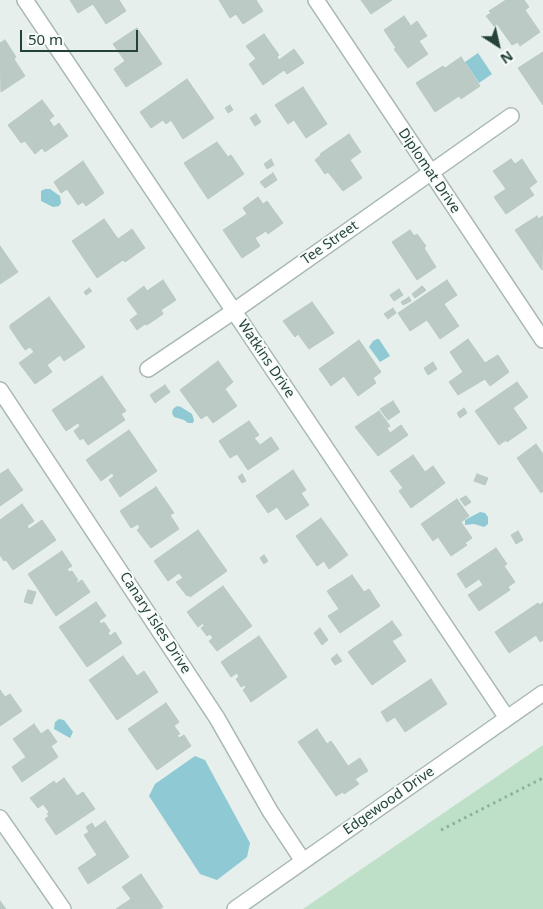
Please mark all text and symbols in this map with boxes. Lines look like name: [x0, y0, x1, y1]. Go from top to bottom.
scale bar: [22, 20, 140, 52]
north arrow: [473, 20, 523, 70]
text: 50 m: [28, 29, 63, 49]
text: N: [497, 47, 517, 69]
street label: Diplomat Drive: [394, 125, 464, 217]
street label: Tee Street: [298, 217, 362, 269]
street label: Watkins Drive: [234, 317, 298, 401]
street label: Canary Isles Drive: [116, 569, 194, 677]
street label: Edgewood Drive: [340, 763, 438, 839]

